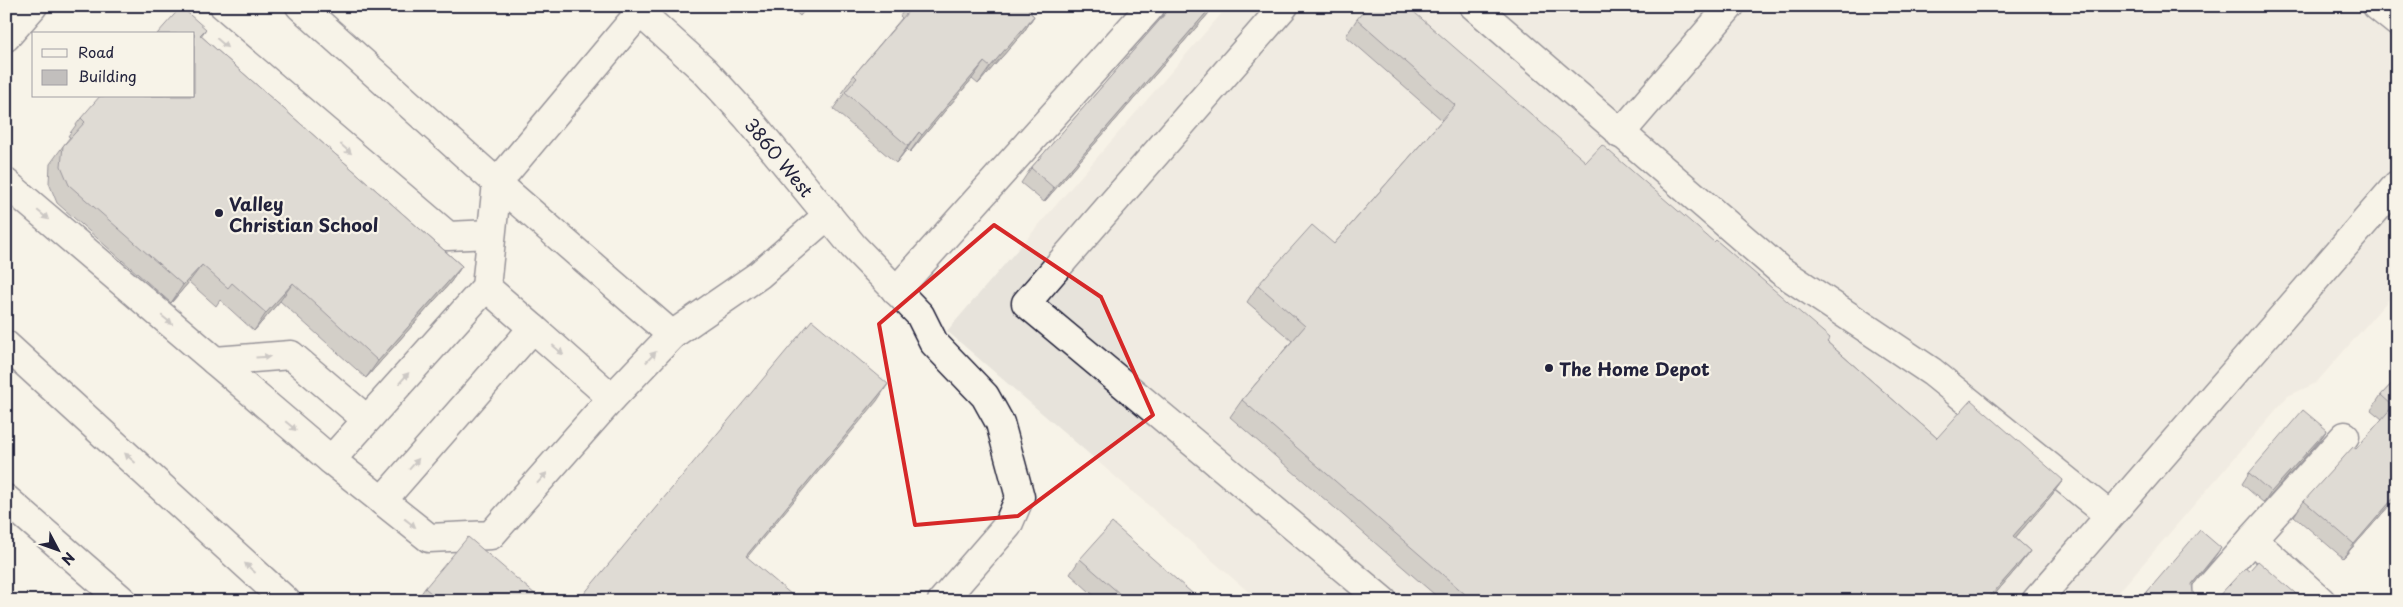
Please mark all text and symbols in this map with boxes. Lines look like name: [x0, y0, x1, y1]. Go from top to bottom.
legend: [32, 32, 195, 98]
one-way arrow: [216, 37, 228, 49]
text: Road: [78, 40, 114, 63]
text: Building: [78, 64, 137, 87]
street label: 3860 West: [739, 112, 821, 202]
one-way arrow: [339, 143, 351, 155]
place label: Valley Christian School: [229, 190, 378, 238]
marker: Valley Christian School: [213, 207, 225, 219]
one-way arrow: [37, 209, 49, 221]
one-way arrow: [160, 315, 173, 326]
one-way arrow: [552, 345, 565, 356]
one-way arrow: [645, 352, 657, 364]
one-way arrow: [256, 353, 272, 361]
place label: The Home Depot: [1559, 355, 1710, 382]
marker: The Home Depot: [1543, 362, 1555, 374]
one-way arrow: [398, 372, 410, 384]
one-way arrow: [284, 420, 297, 431]
one-way arrow: [125, 452, 137, 464]
one-way arrow: [408, 458, 420, 470]
one-way arrow: [536, 471, 547, 484]
one-way arrow: [403, 517, 416, 528]
north arrow: [32, 524, 82, 574]
text: N: [57, 548, 80, 570]
one-way arrow: [245, 562, 257, 574]

